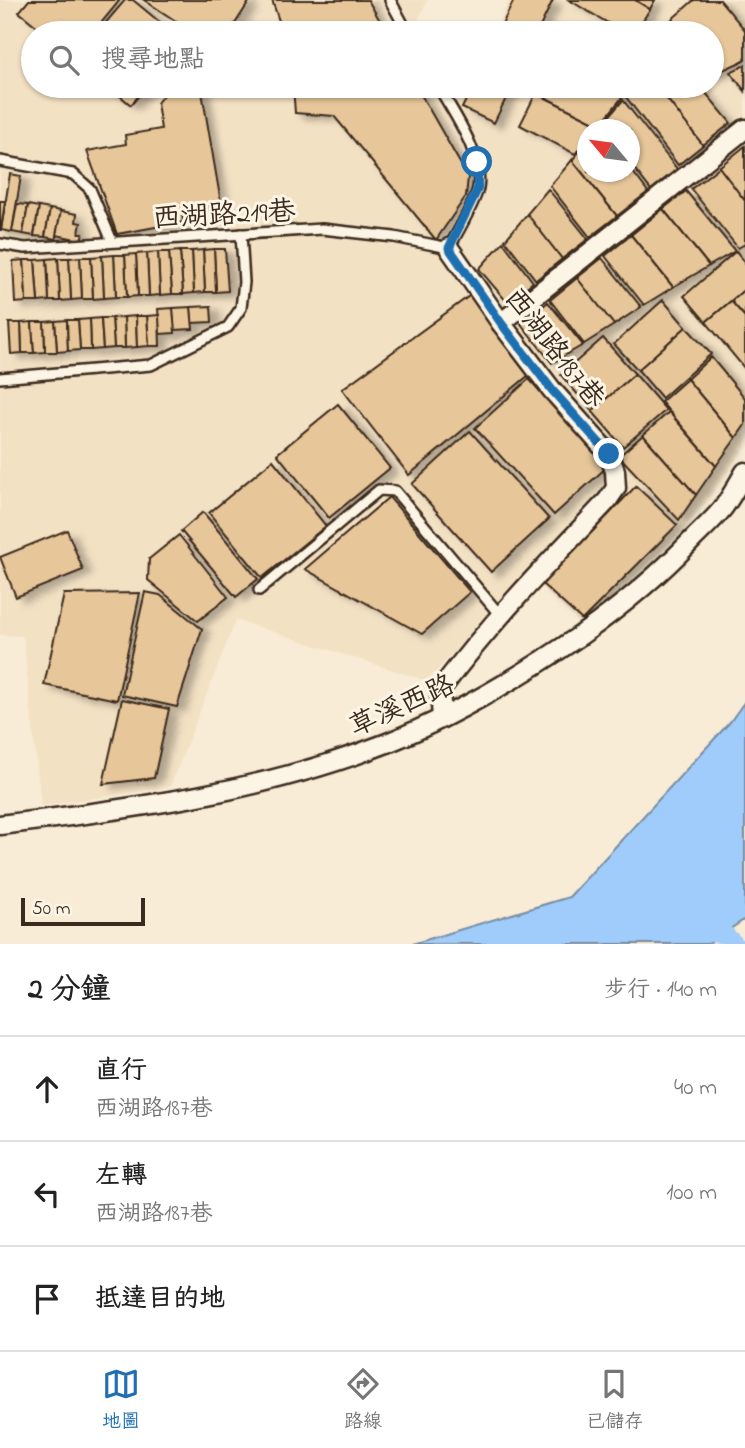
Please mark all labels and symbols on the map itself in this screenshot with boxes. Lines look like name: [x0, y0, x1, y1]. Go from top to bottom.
north arrow: [577, 119, 640, 182]
route start: [461, 146, 492, 177]
street label: 西湖路219巷: [152, 192, 298, 241]
street label: 西湖路187巷: [493, 280, 614, 419]
route end: [593, 438, 624, 469]
street label: 草溪西路: [343, 666, 462, 749]
scale bar: [21, 895, 145, 927]

